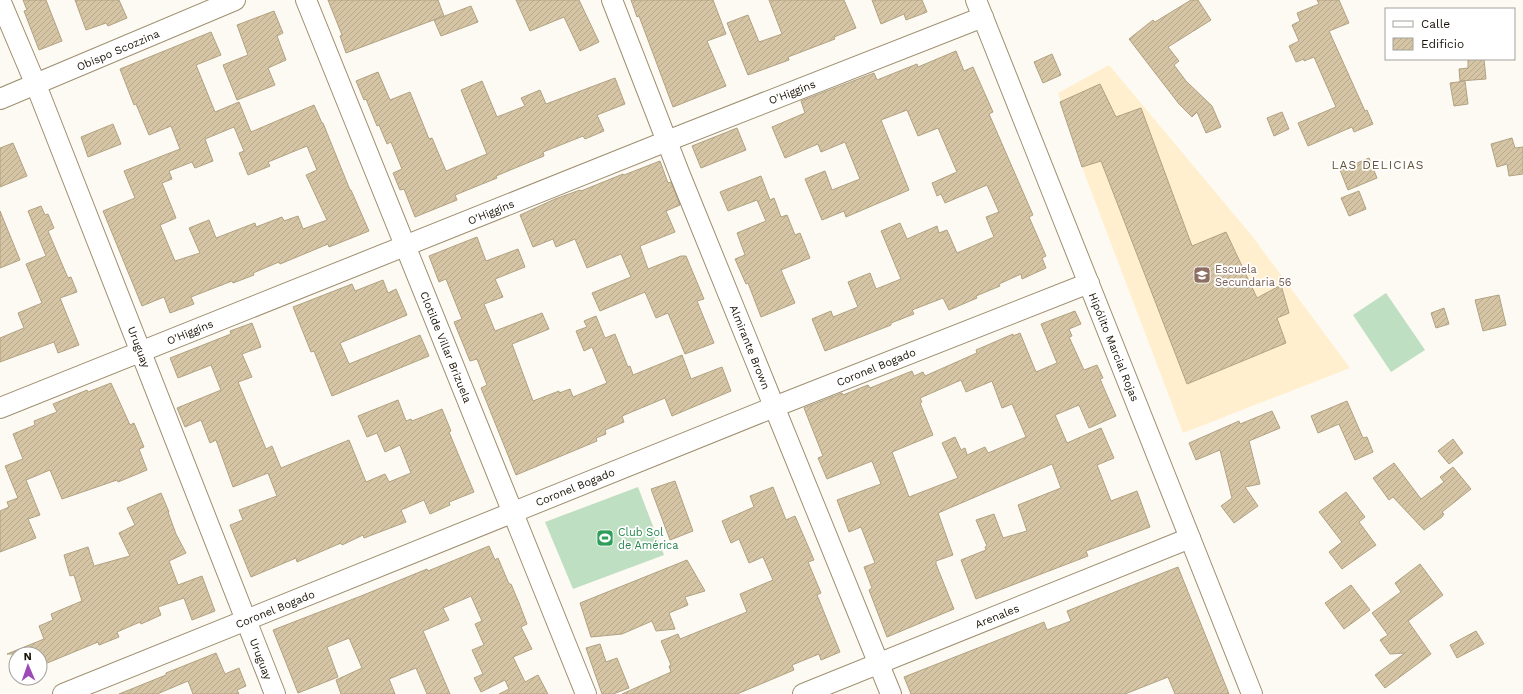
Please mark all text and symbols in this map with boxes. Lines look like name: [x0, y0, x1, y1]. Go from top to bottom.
legend: [1385, 8, 1515, 60]
text: Calle: [1421, 17, 1450, 31]
street label: Obispo Scozzina: [75, 27, 161, 74]
text: Edificio: [1421, 37, 1464, 51]
street label: O'Higgins: [767, 78, 818, 107]
district label: LAS DELICIAS: [1331, 158, 1425, 172]
street label: O'Higgins: [466, 197, 517, 228]
place label: Escuela Secundaria 56: [1215, 263, 1292, 289]
school or university icon: Escuela Secundaria 56: [1192, 265, 1212, 285]
street label: Clotilde Villar Brizuela: [417, 290, 474, 405]
street label: Hipólito Marcial Rojas: [1086, 291, 1141, 404]
street label: Almirante Brown: [727, 303, 772, 391]
street label: O'Higgins: [165, 317, 216, 348]
street label: Uruguay: [125, 325, 152, 370]
street label: Coronel Bogado: [835, 346, 918, 389]
street label: Coronel Bogado: [534, 466, 617, 509]
place label: Club Sol de América: [618, 526, 678, 552]
sports icon: Club Sol de América: [595, 528, 615, 548]
street label: Coronel Bogado: [234, 588, 317, 631]
street label: Arenales: [973, 602, 1021, 631]
street label: Uruguay: [247, 637, 274, 682]
north arrow: [8, 646, 48, 686]
text: N: [23, 650, 32, 663]

